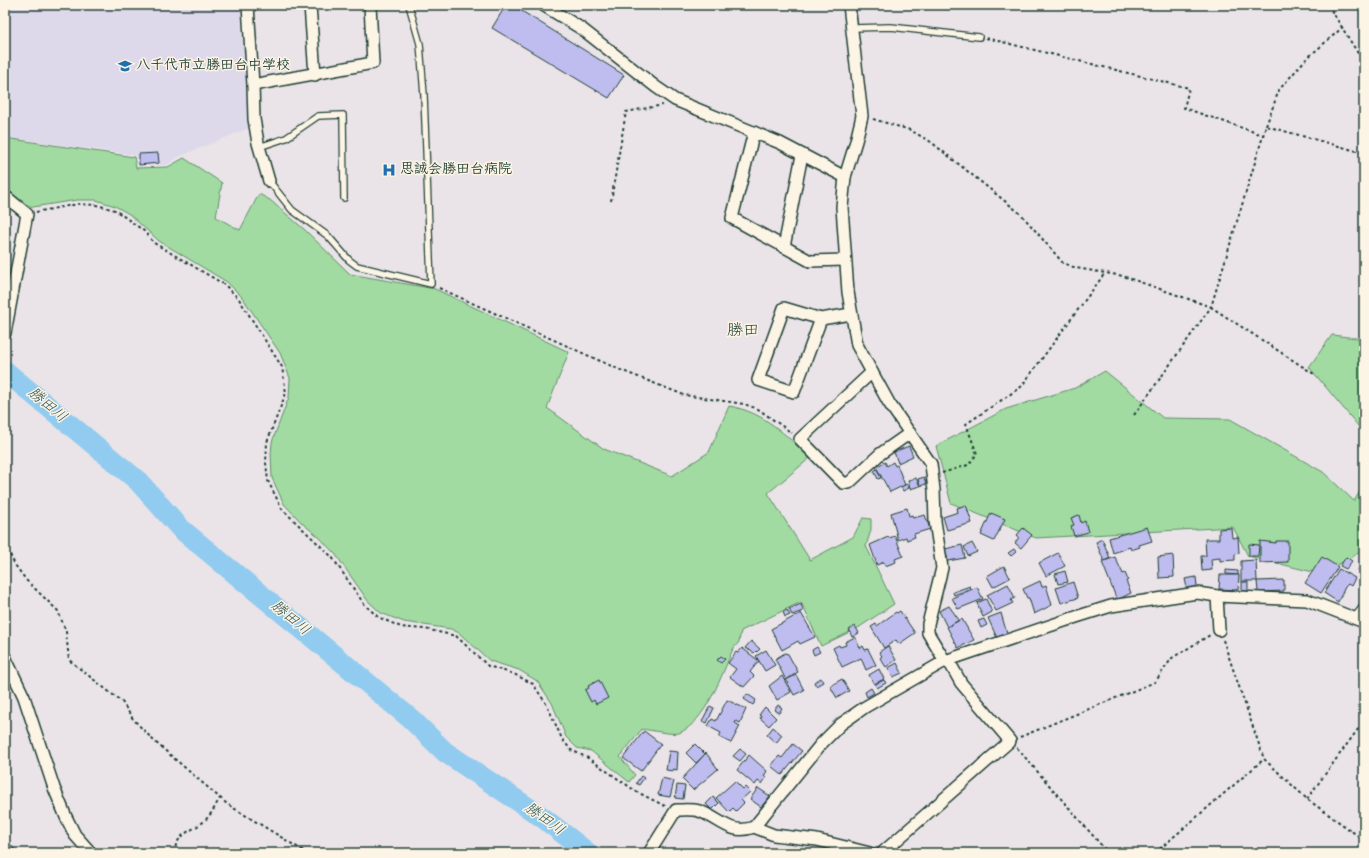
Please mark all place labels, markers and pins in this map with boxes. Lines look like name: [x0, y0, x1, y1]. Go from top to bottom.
school or university icon: 八千代市立勝田台中学校: [117, 58, 133, 74]
place label: 八千代市立勝田台中学校: [136, 58, 290, 75]
place label: 思誠会勝田台病院: [400, 161, 512, 179]
hospital icon: 思誠会勝田台病院: [381, 162, 397, 178]

